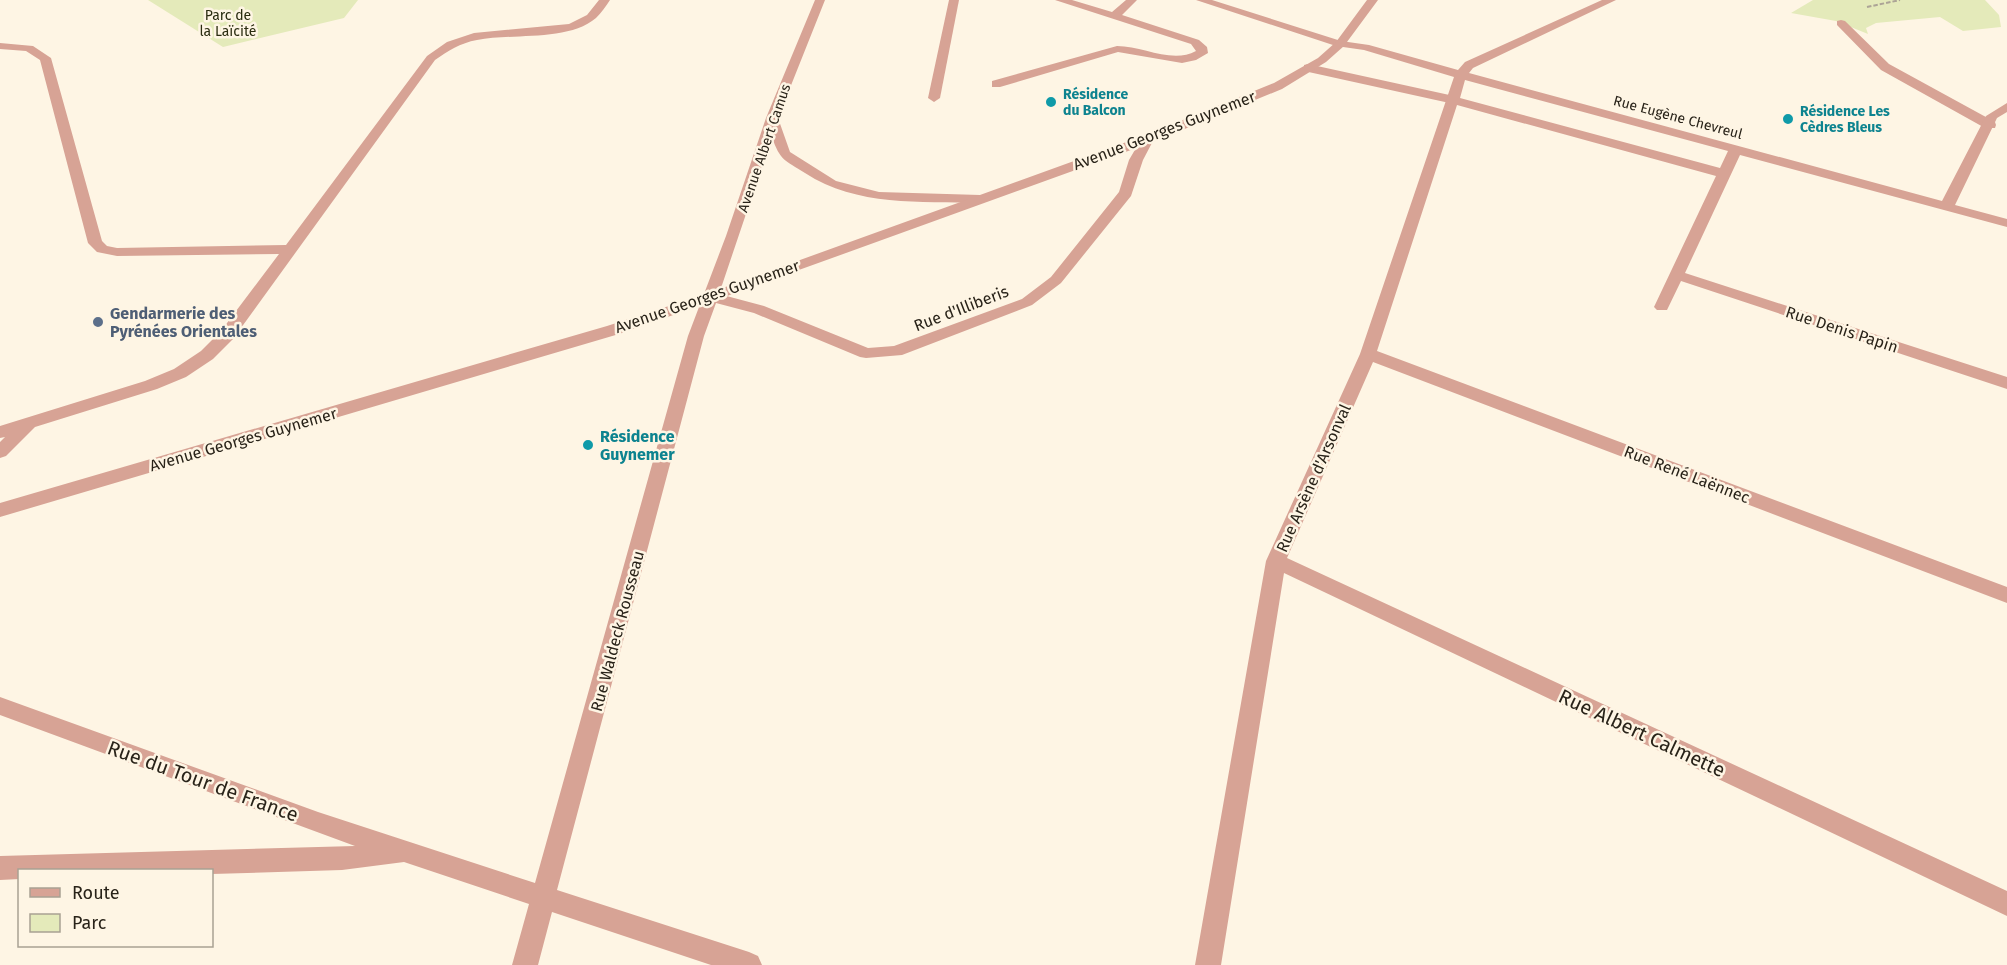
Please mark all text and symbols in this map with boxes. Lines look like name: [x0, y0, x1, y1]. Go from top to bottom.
park label: Parc de la Laïcité: [200, 7, 256, 40]
street label: Avenue Albert Camus: [735, 81, 795, 214]
place label: Résidence du Balcon: [1063, 86, 1128, 119]
street label: Avenue Georges Guynemer: [1070, 87, 1259, 174]
street label: Rue Eugène Chevreul: [1612, 92, 1744, 143]
marker: Résidence du Balcon: [1044, 95, 1058, 109]
place label: Résidence Les Cèdres Bleus: [1800, 103, 1890, 136]
marker: Résidence Les Cèdres Bleus: [1781, 112, 1795, 126]
street label: Avenue Georges Guynemer: [612, 256, 803, 337]
street label: Rue d'Illiberis: [911, 282, 1011, 335]
street label: Rue Denis Papin: [1783, 302, 1900, 357]
place label: Gendarmerie des Pyrénées Orientales: [110, 304, 257, 341]
marker: Gendarmerie des Pyrénées Orientales: [91, 315, 105, 329]
street label: Rue Arsène d'Arsonval: [1272, 401, 1355, 555]
street label: Avenue Georges Guynemer: [147, 403, 340, 475]
place label: Résidence Guynemer: [600, 427, 675, 464]
marker: Résidence Guynemer: [581, 438, 595, 452]
street label: Rue René Laënnec: [1621, 442, 1753, 507]
street label: Rue Waldeck Rousseau: [587, 549, 648, 714]
street label: Rue Albert Calmette: [1555, 684, 1729, 782]
street label: Rue du Tour de France: [104, 735, 302, 827]
legend: [18, 869, 213, 947]
text: Route: [72, 882, 120, 904]
text: Parc: [72, 912, 107, 934]

